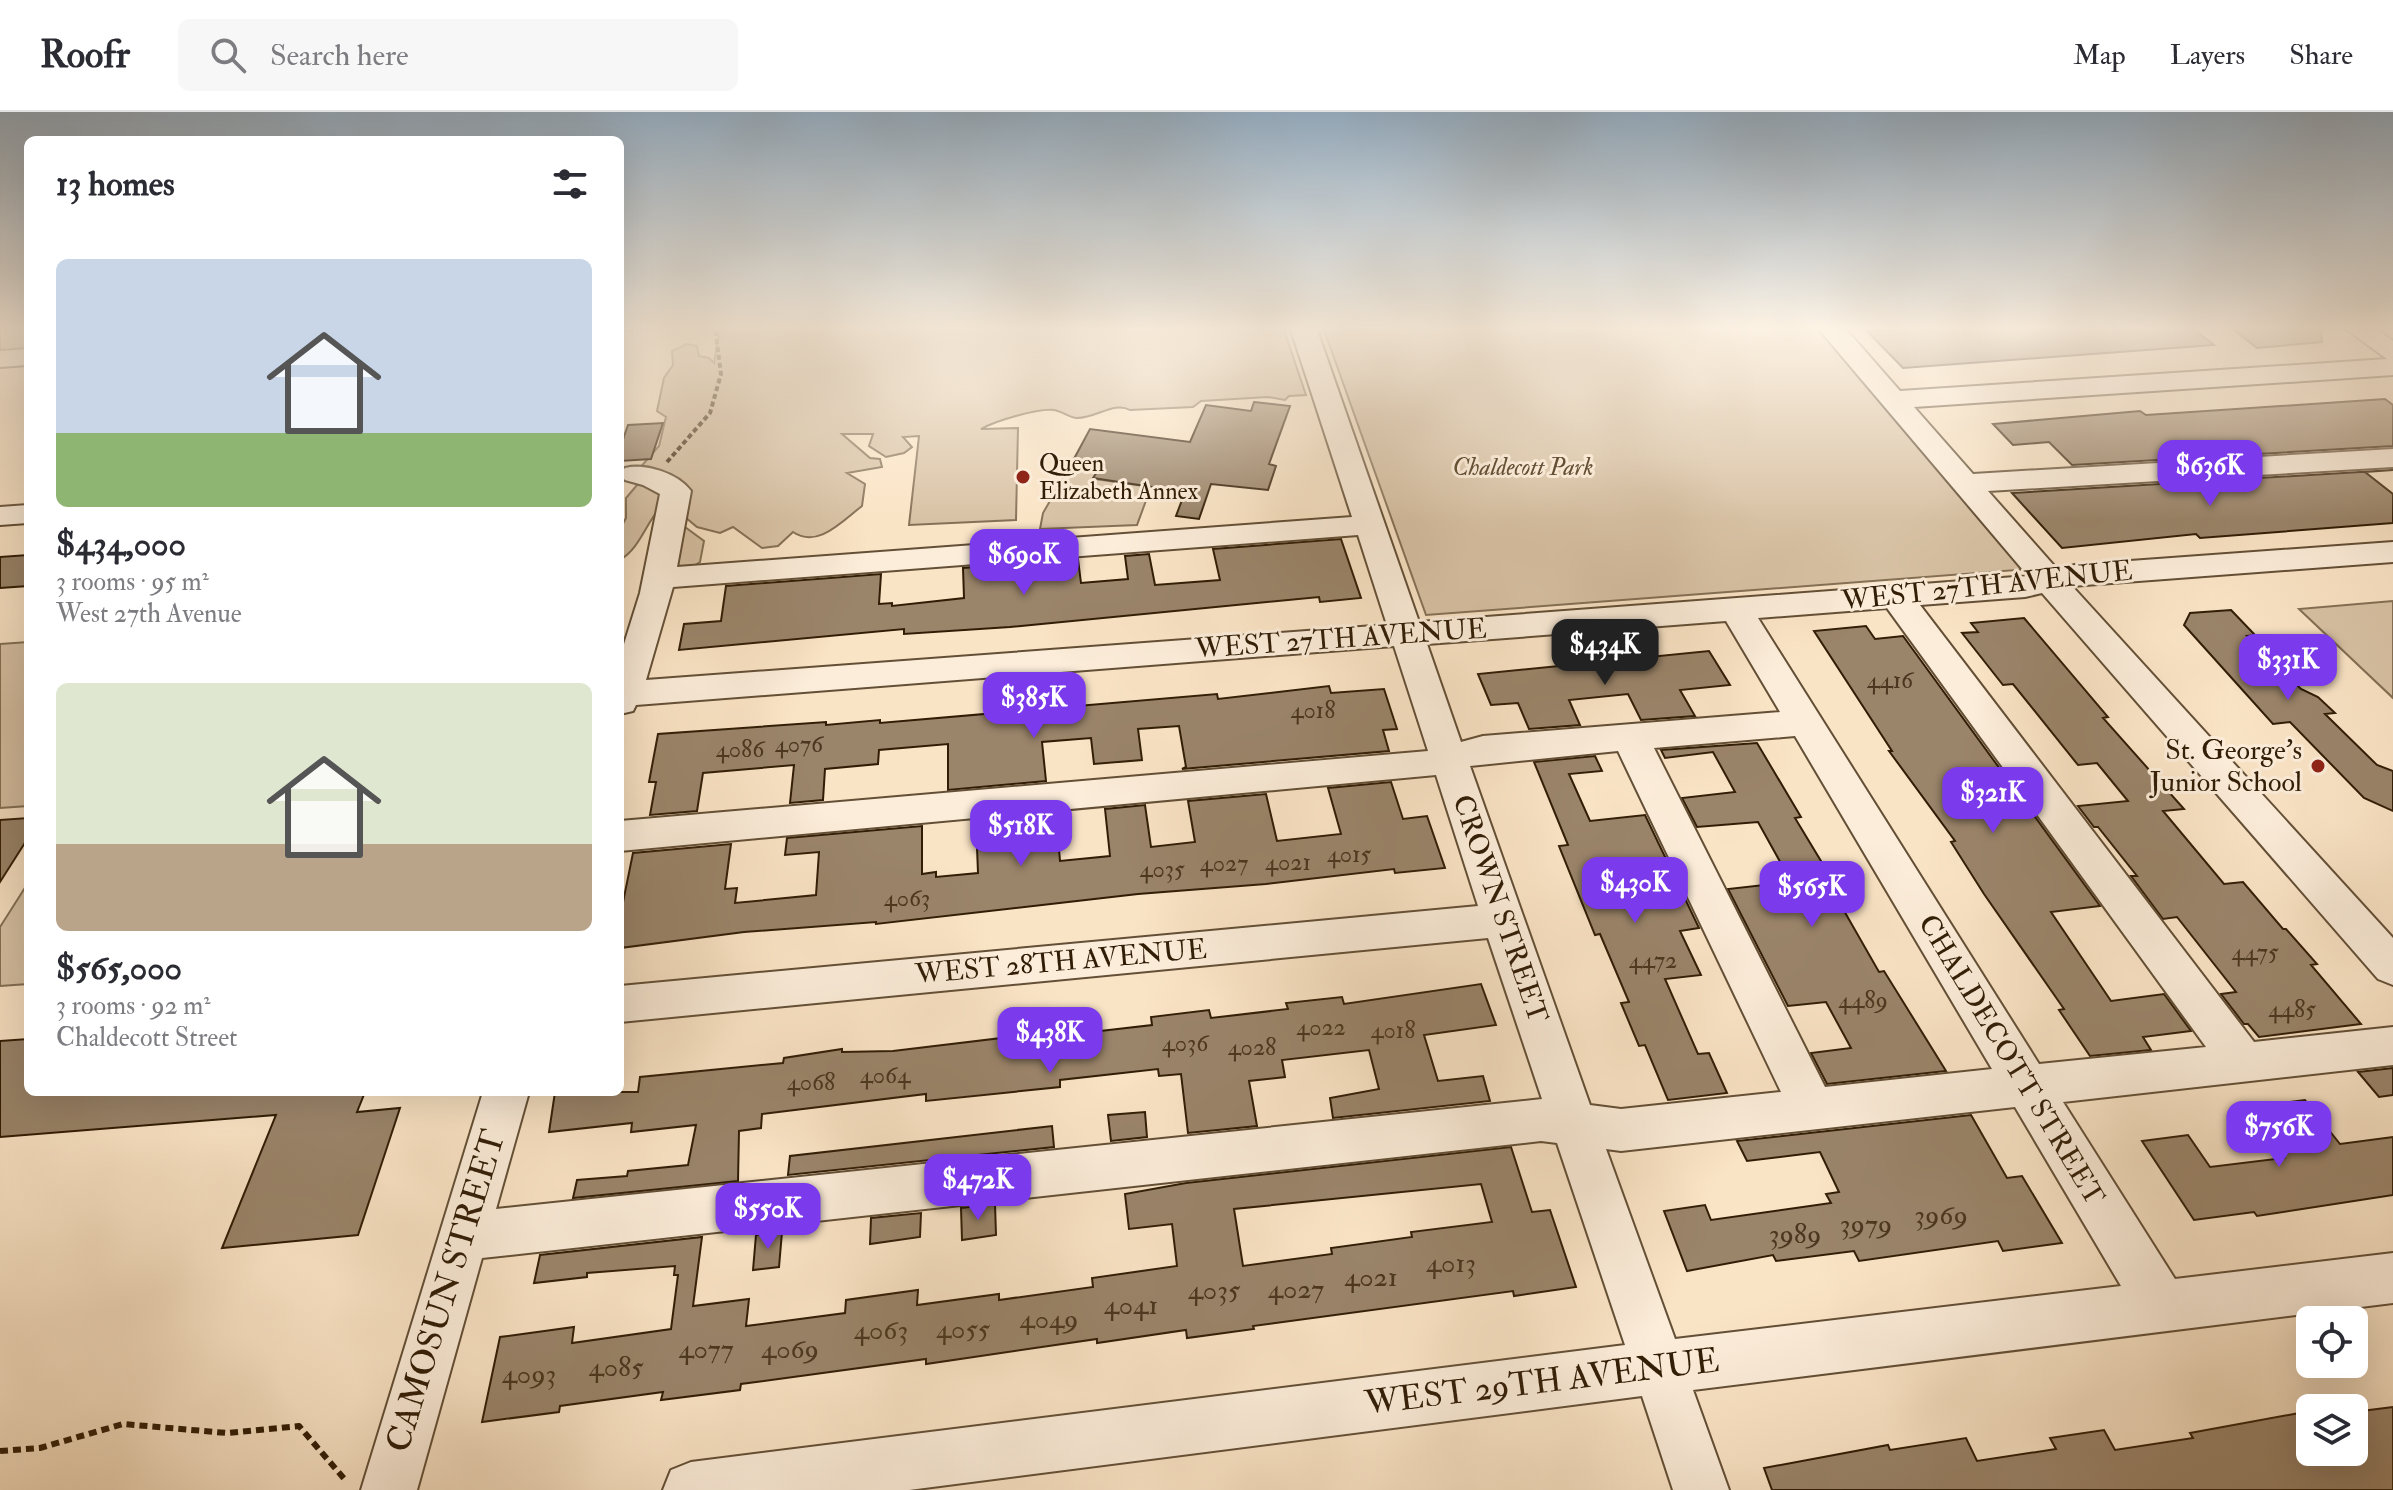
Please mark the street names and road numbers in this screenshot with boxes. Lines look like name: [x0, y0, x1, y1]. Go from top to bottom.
street label: WEST 27TH AVENUE: [1839, 553, 2134, 619]
street label: WEST 27TH AVENUE: [1193, 611, 1488, 667]
street label: CROWN STREET: [1445, 790, 1556, 1028]
street label: CHALDECOTT STREET: [1910, 908, 2112, 1212]
street label: WEST 28TH AVENUE: [913, 932, 1208, 992]
street label: CAMOSUN STREET: [377, 1125, 515, 1457]
street label: WEST 29TH AVENUE: [1361, 1339, 1722, 1425]

